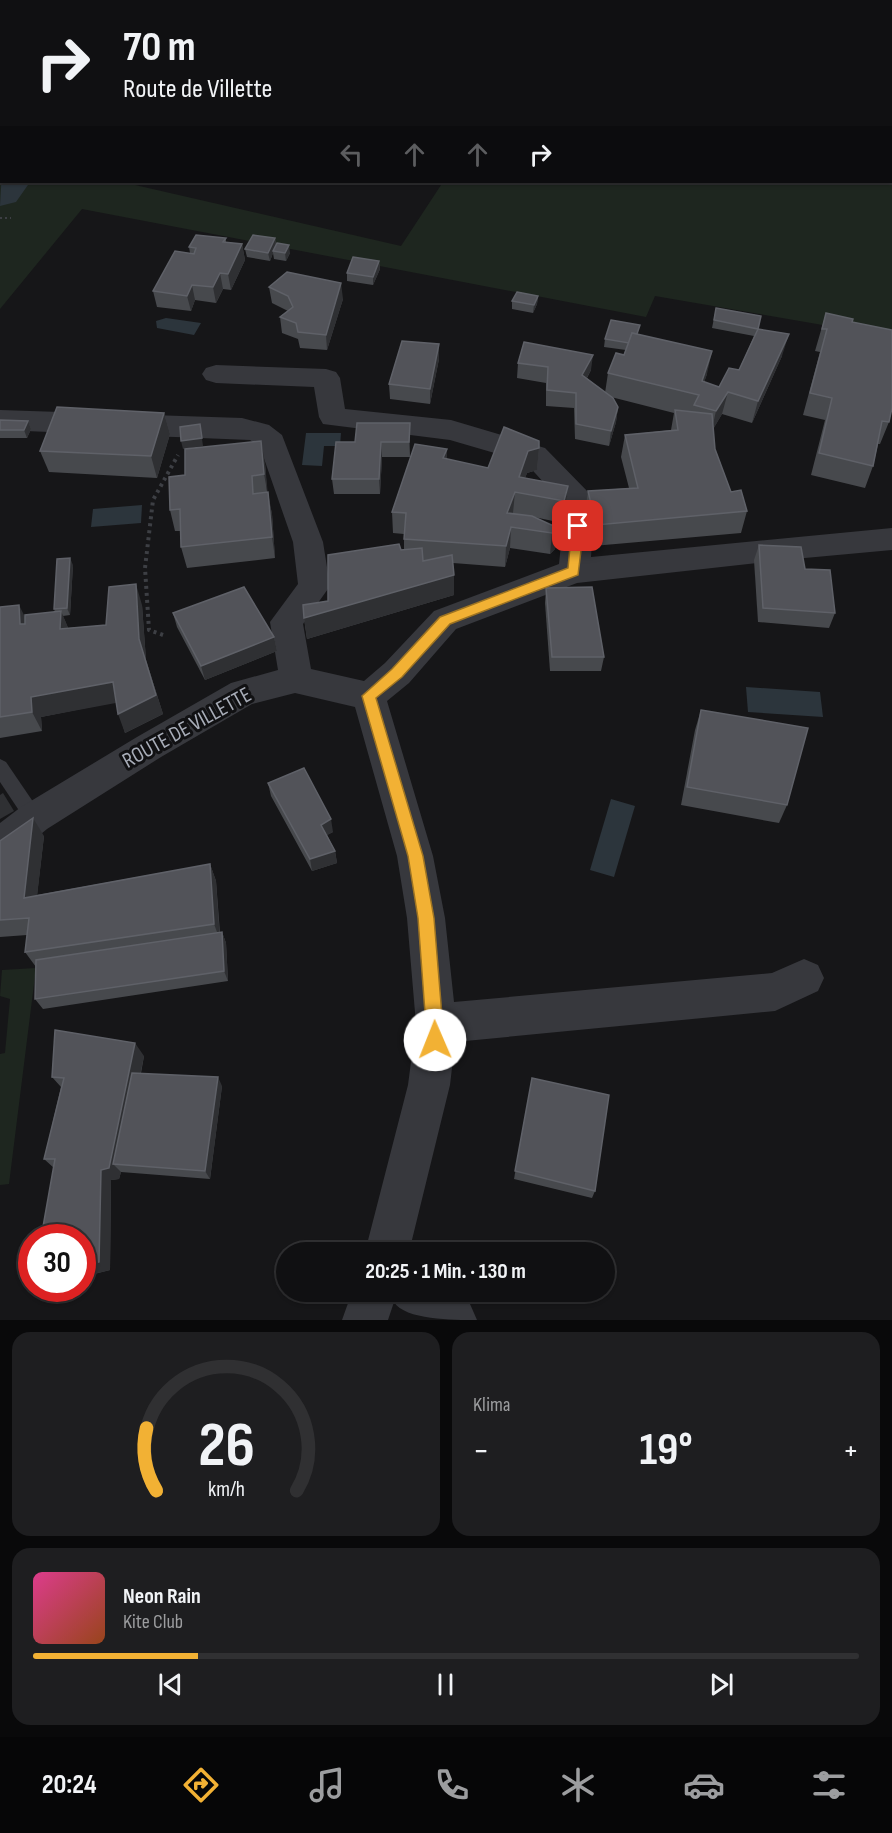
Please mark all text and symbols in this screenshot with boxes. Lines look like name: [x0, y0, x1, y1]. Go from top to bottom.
text: 70 m: [123, 22, 196, 73]
icon: right: [24, 24, 102, 102]
text: Route de Villette: [123, 73, 272, 105]
icon: left: [335, 138, 368, 171]
icon: ahead: [398, 138, 431, 171]
icon: ahead: [461, 138, 494, 171]
icon: right: [524, 138, 557, 171]
pin: [552, 500, 603, 551]
icon: arrive: [561, 509, 594, 542]
street label: ROUTE DE VILLETTE: [118, 681, 256, 775]
position arrow: [403, 1008, 467, 1072]
speed limit sign: 30: [18, 1224, 96, 1302]
text: 20:25 · 1 Min. · 130 m: [365, 1258, 526, 1285]
text: Klima: [473, 1393, 511, 1417]
text: 26: [198, 1409, 254, 1484]
text: 19°: [639, 1423, 693, 1478]
text: −: [473, 1431, 489, 1471]
text: +: [843, 1431, 859, 1471]
text: km/h: [207, 1477, 245, 1502]
text: Neon Rain: [123, 1583, 201, 1610]
text: Kite Club: [123, 1610, 183, 1634]
icon: previous: [154, 1668, 187, 1701]
icon: pause: [429, 1668, 462, 1701]
icon: next: [705, 1668, 738, 1701]
icon: directions: [180, 1764, 222, 1806]
icon: music: [306, 1764, 348, 1806]
icon: phone: [431, 1764, 473, 1806]
icon: climate: [557, 1764, 599, 1806]
icon: car: [683, 1764, 725, 1806]
icon: filters: [808, 1764, 850, 1806]
text: 20:24: [42, 1769, 96, 1801]

